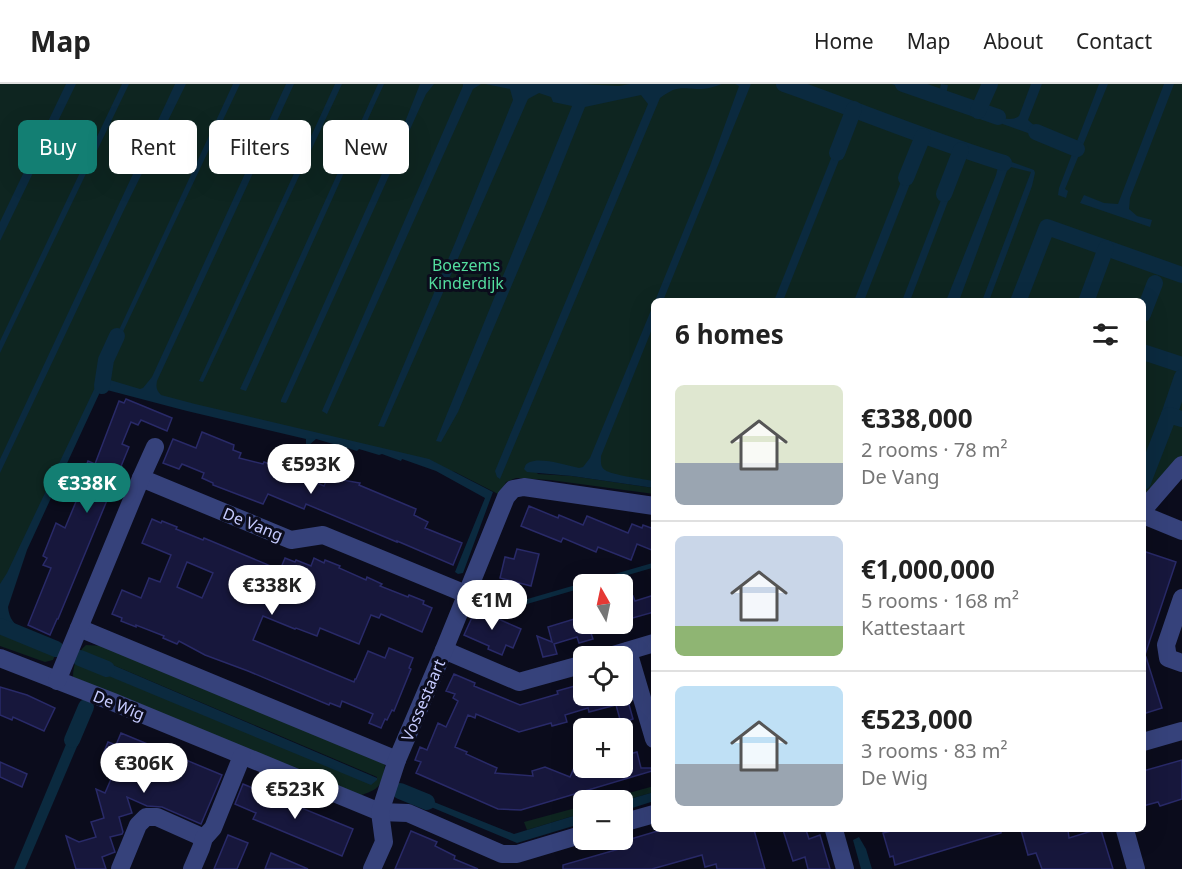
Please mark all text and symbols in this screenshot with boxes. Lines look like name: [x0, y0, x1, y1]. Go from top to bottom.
text: Map: [30, 22, 91, 60]
text: Home: [814, 27, 874, 55]
text: Map: [907, 27, 950, 55]
text: About: [983, 27, 1043, 55]
text: Contact: [1076, 27, 1152, 55]
chip: Buy: [18, 120, 97, 174]
chip: Rent: [109, 120, 197, 174]
chip: Filters: [209, 120, 311, 174]
chip: New: [323, 120, 409, 174]
park label: Boezems Kinderdijk: [428, 254, 504, 294]
text: 6 homes: [675, 316, 784, 352]
icon: filters: [1089, 318, 1122, 351]
text: €338,000: [861, 400, 973, 436]
icon: home: [723, 409, 795, 481]
text: 2 rooms · 78 m²: [861, 436, 1008, 463]
pin: €593K: [269, 444, 353, 495]
text: €593K: [281, 450, 341, 477]
pin: €338K: [45, 463, 129, 514]
text: De Vang: [861, 463, 940, 490]
text: €338K: [57, 469, 117, 496]
street label: De Vang: [220, 502, 286, 546]
text: €1,000,000: [861, 551, 995, 587]
icon: home: [723, 560, 795, 632]
pin: €338K: [230, 565, 314, 616]
text: €338K: [242, 571, 302, 598]
north arrow: [573, 574, 633, 634]
map controls: [573, 574, 633, 850]
pin: €1M: [463, 580, 521, 631]
text: €1M: [471, 586, 513, 613]
text: 5 rooms · 168 m²: [861, 587, 1019, 614]
text: Kattestaart: [861, 614, 965, 641]
button: locate: [573, 646, 633, 706]
street label: Vossestaart: [396, 655, 450, 744]
street label: De Wig: [90, 685, 148, 725]
text: €523,000: [861, 701, 973, 737]
icon: home: [723, 710, 795, 782]
button: +: [573, 718, 633, 778]
text: 3 rooms · 83 m²: [861, 737, 1008, 764]
pin: €306K: [102, 743, 186, 794]
text: €306K: [114, 749, 174, 776]
text: De Wig: [861, 764, 928, 791]
pin: €523K: [253, 769, 337, 820]
text: €523K: [265, 775, 325, 802]
button: −: [573, 790, 633, 850]

